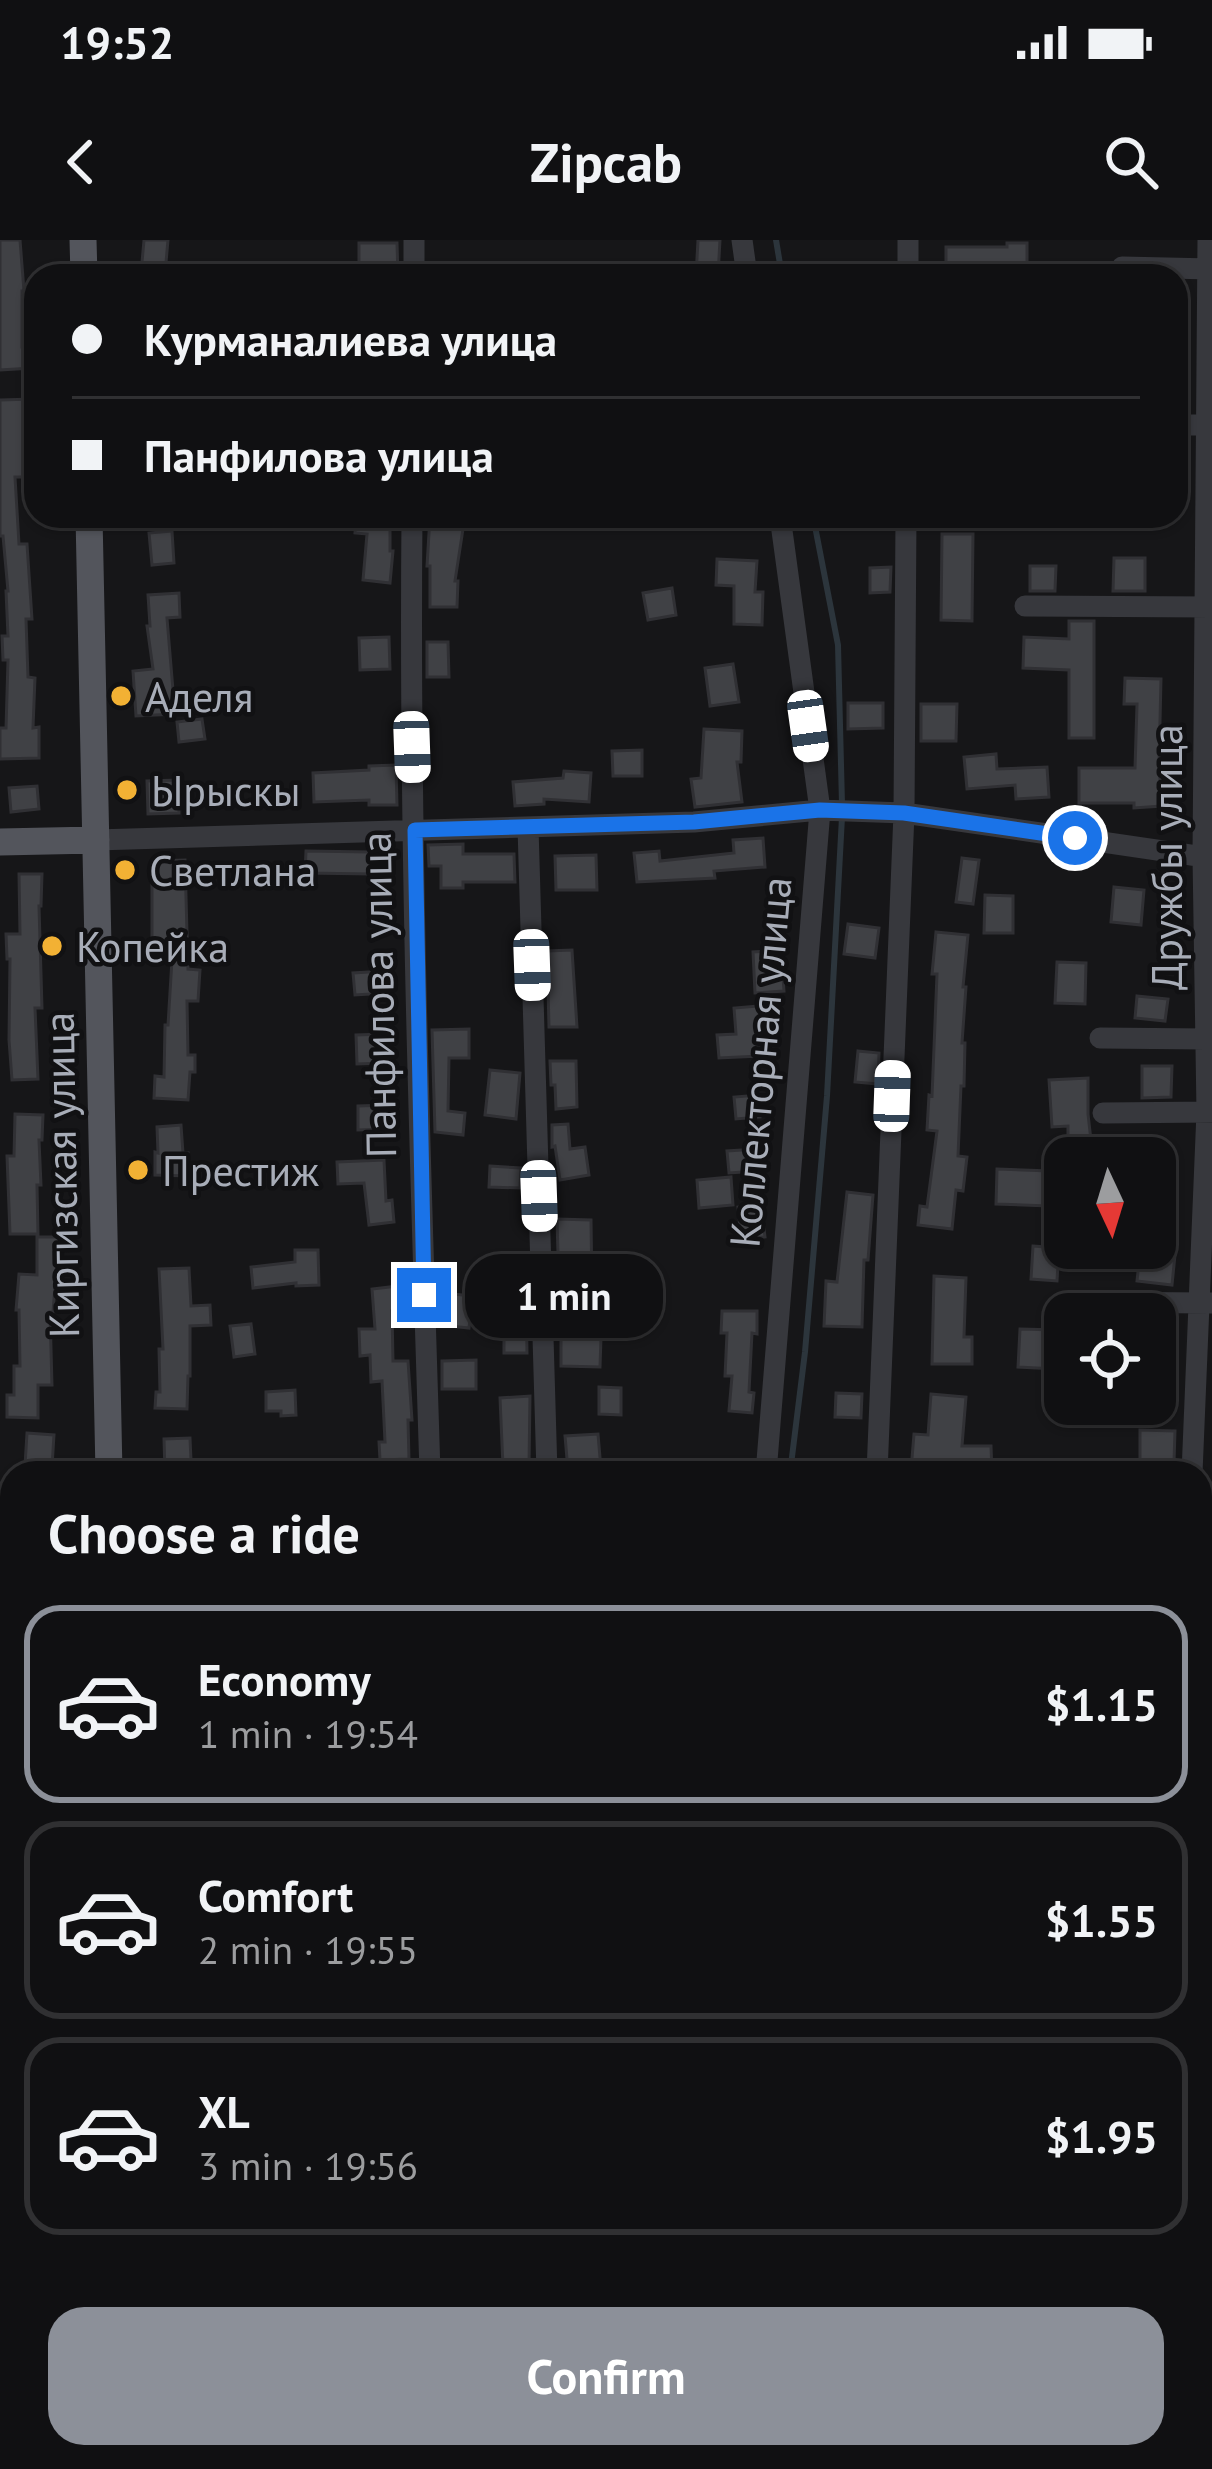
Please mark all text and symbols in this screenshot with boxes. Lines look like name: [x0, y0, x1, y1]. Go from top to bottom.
text: 19:52: [60, 13, 174, 71]
text: Zipcab: [530, 127, 682, 197]
icon: back: [48, 129, 114, 195]
icon: search: [1098, 129, 1164, 195]
text: Курманалиева улица: [144, 310, 557, 368]
text: Панфилова улица: [144, 426, 494, 484]
place label: Аделя: [145, 669, 254, 724]
marker: Аделя: [108, 683, 134, 709]
car: [785, 688, 831, 764]
car: [393, 710, 431, 784]
street label: Дружбы улица: [1139, 724, 1194, 990]
place label: Ырыскы: [151, 763, 300, 818]
marker: Ырыскы: [114, 777, 140, 803]
route start: [1048, 811, 1102, 865]
street label: Панфилова улица: [348, 831, 408, 1159]
place label: Светлана: [149, 843, 317, 898]
marker: Светлана: [112, 857, 138, 883]
street label: Коллекторная улица: [716, 874, 804, 1250]
place label: Копейка: [76, 919, 229, 974]
car: [513, 928, 551, 1002]
marker: Копейка: [39, 933, 65, 959]
street label: Киргизская улица: [31, 1011, 91, 1339]
car: [873, 1059, 911, 1133]
north arrow: [1044, 1137, 1176, 1269]
map controls: [1044, 1137, 1176, 1425]
place label: Престиж: [162, 1143, 319, 1198]
marker: Престиж: [125, 1157, 151, 1183]
car: [520, 1159, 558, 1233]
callout: 1 min: [466, 1253, 664, 1337]
route end: [397, 1268, 451, 1322]
text: 1 min: [516, 1270, 612, 1321]
button: locate: [1044, 1293, 1176, 1425]
text: Choose a ride: [48, 1498, 360, 1568]
icon: car: [54, 1650, 162, 1758]
text: Economy: [198, 1650, 371, 1708]
text: $1.15: [1045, 1675, 1158, 1733]
text: 1 min · 19:54: [198, 1708, 418, 1759]
icon: car: [54, 1866, 162, 1974]
text: Comfort: [198, 1866, 353, 1924]
text: $1.55: [1045, 1891, 1158, 1949]
text: 2 min · 19:55: [198, 1924, 418, 1975]
icon: car: [54, 2082, 162, 2190]
text: XL: [198, 2082, 250, 2140]
text: $1.95: [1045, 2107, 1158, 2165]
text: 3 min · 19:56: [198, 2140, 418, 2191]
button: Confirm: [48, 2307, 1164, 2445]

